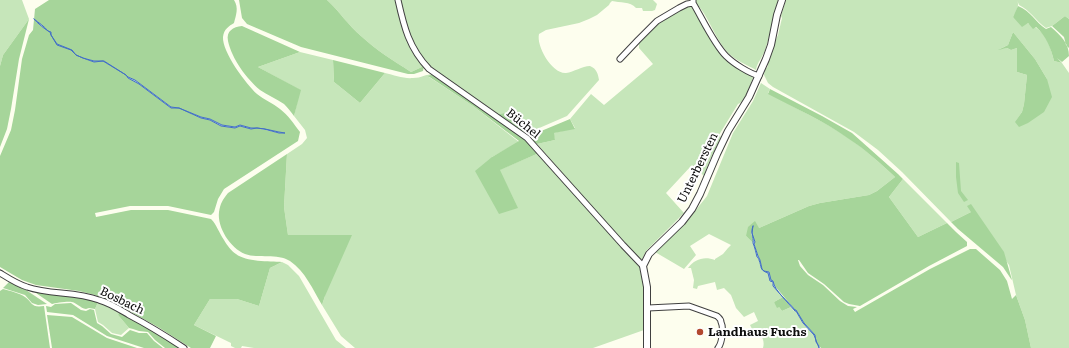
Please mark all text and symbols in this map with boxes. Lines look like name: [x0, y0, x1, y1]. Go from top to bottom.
street label: Büchel: [503, 106, 543, 142]
street label: Unterbersten: [675, 130, 721, 206]
street label: Bosbach: [98, 284, 146, 318]
place label: Landhaus Fuchs: [708, 325, 807, 339]
marker: Landhaus Fuchs: [695, 327, 705, 337]

